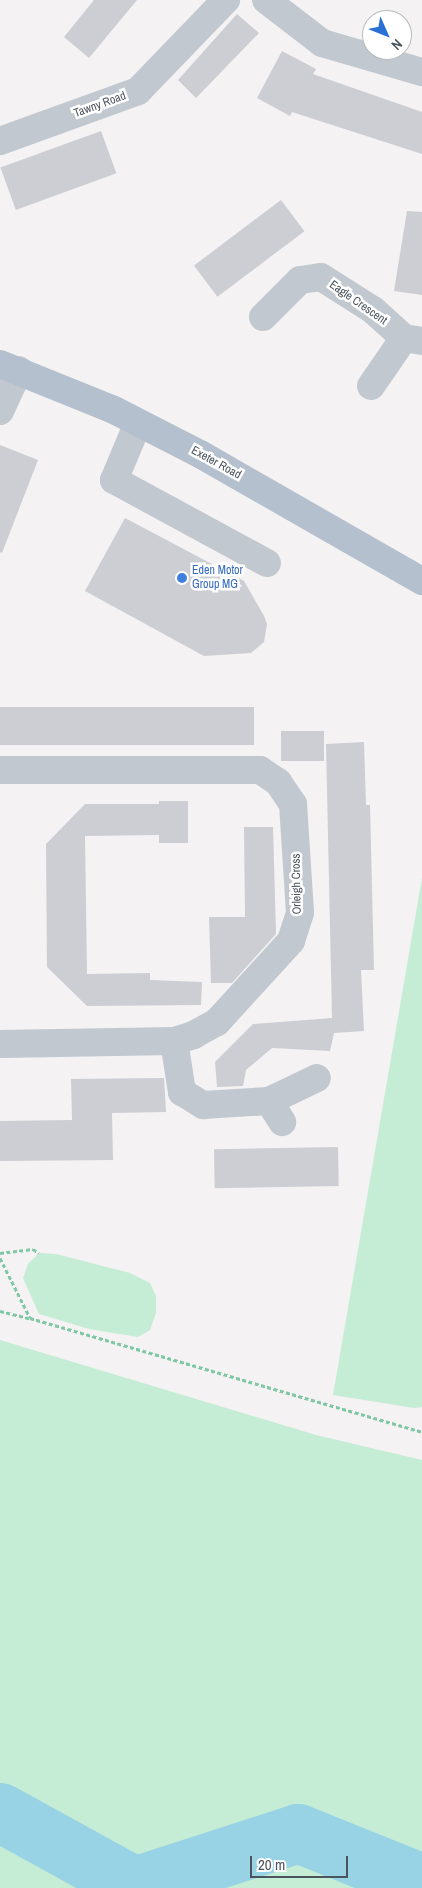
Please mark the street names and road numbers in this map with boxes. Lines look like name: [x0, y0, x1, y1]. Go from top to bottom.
street label: Tawny Road: [72, 89, 128, 121]
street label: Eagle Crescent: [326, 278, 390, 328]
street label: Exeter Road: [189, 443, 243, 483]
street label: Orleigh Cross: [289, 854, 305, 914]

